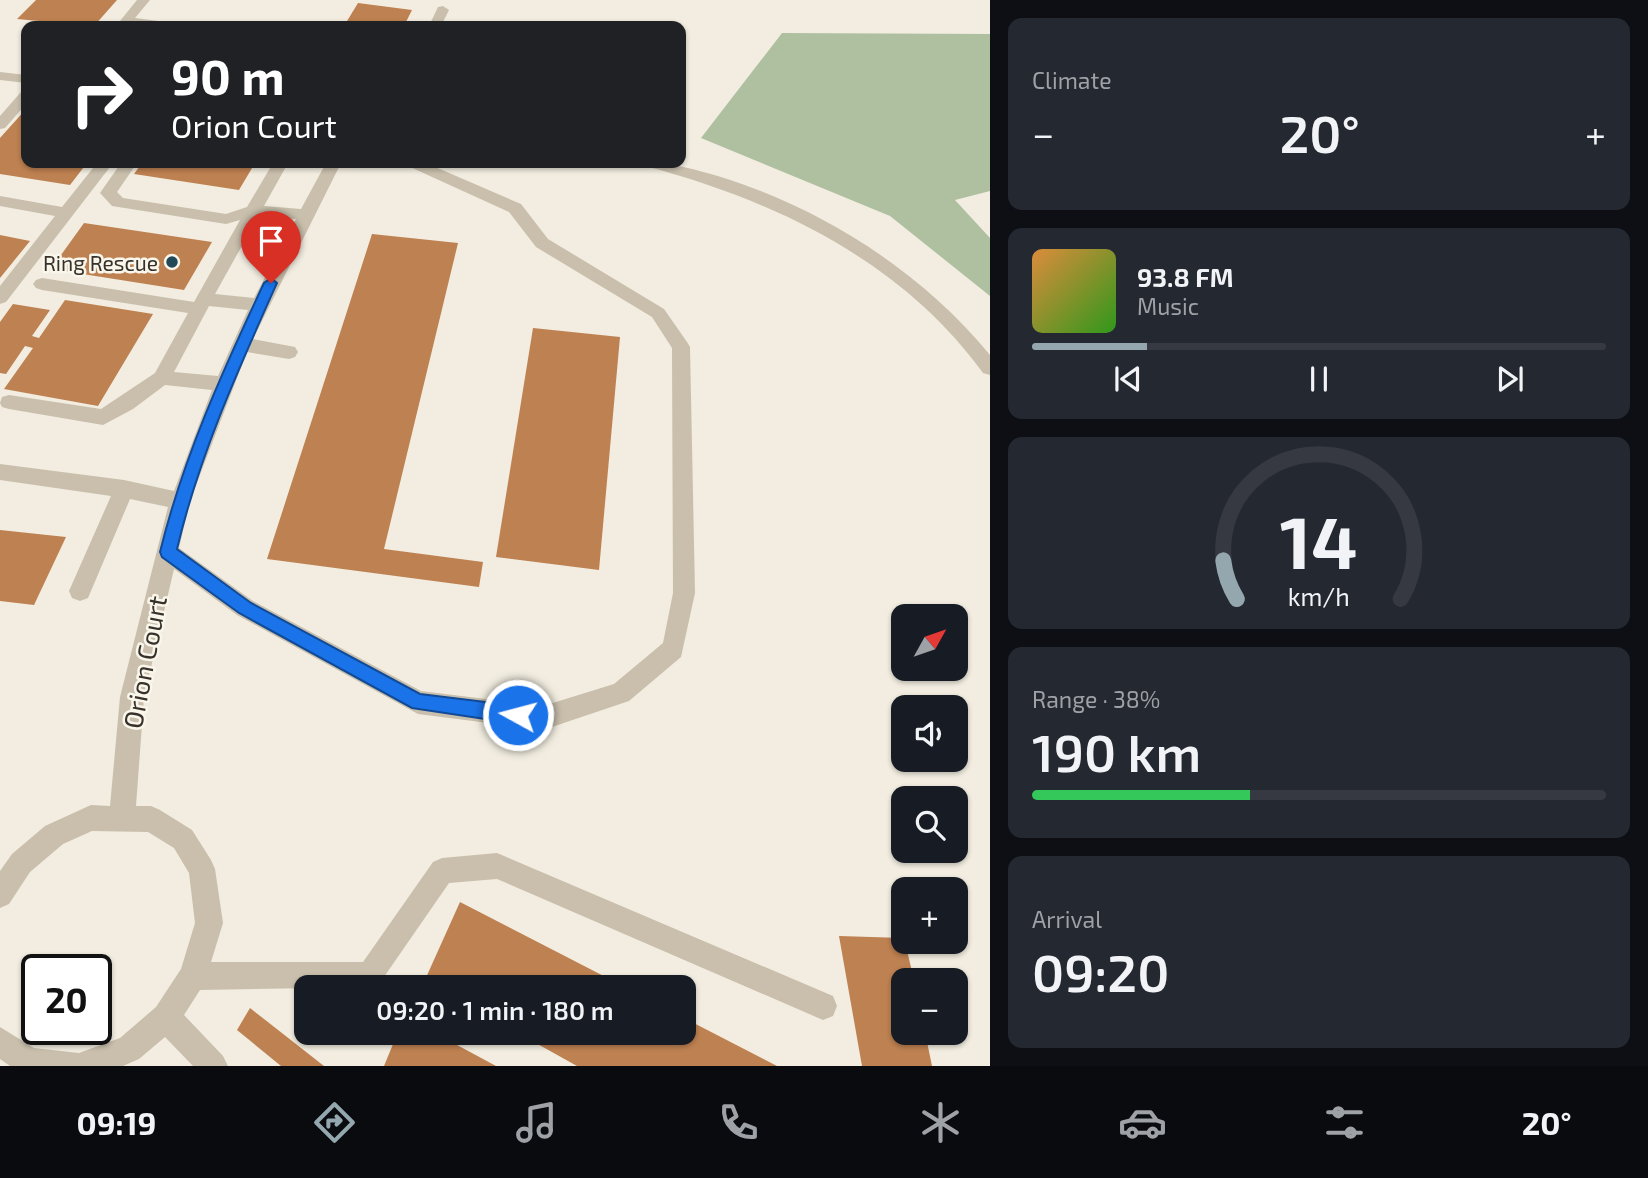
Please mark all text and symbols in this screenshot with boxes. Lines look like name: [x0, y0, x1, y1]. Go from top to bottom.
text: 90 m: [171, 46, 285, 105]
icon: right: [56, 49, 147, 140]
text: Climate: [1032, 66, 1112, 94]
text: 20°: [1279, 101, 1360, 163]
text: Orion Court: [171, 106, 337, 144]
text: −: [1032, 110, 1054, 156]
text: +: [1585, 110, 1606, 156]
pin: [241, 211, 301, 283]
icon: arrive: [252, 222, 290, 260]
place label: Ring Rescue: [43, 250, 158, 275]
marker: Ring Rescue: [164, 254, 180, 270]
text: 93.8 FM: [1137, 261, 1234, 292]
text: Music: [1137, 292, 1199, 320]
icon: previous: [1109, 360, 1147, 398]
icon: pause: [1300, 360, 1338, 398]
icon: next: [1491, 360, 1529, 398]
text: 14: [1280, 496, 1358, 584]
text: km/h: [1288, 581, 1350, 611]
street label: Orion Court: [116, 593, 172, 731]
north arrow: [891, 604, 968, 681]
map controls: [891, 604, 968, 1045]
position arrow: [481, 678, 555, 752]
text: Range · 38%: [1032, 685, 1160, 713]
button: sound: [891, 695, 968, 772]
text: 190 km: [1032, 720, 1201, 782]
button: search: [891, 786, 968, 863]
button: +: [891, 877, 968, 954]
text: Arrival: [1032, 905, 1102, 933]
text: 09:20: [1032, 940, 1169, 1002]
speed limit sign: 20: [21, 954, 112, 1045]
button: −: [891, 968, 968, 1045]
text: 09:20 · 1 min · 180 m: [376, 994, 614, 1025]
icon: directions: [310, 1098, 359, 1147]
icon: music: [512, 1098, 561, 1147]
icon: phone: [714, 1098, 763, 1147]
icon: climate: [916, 1098, 965, 1147]
icon: car: [1118, 1098, 1167, 1147]
icon: filters: [1320, 1098, 1369, 1147]
text: 09:19: [77, 1103, 157, 1141]
text: 20°: [1522, 1103, 1571, 1141]

